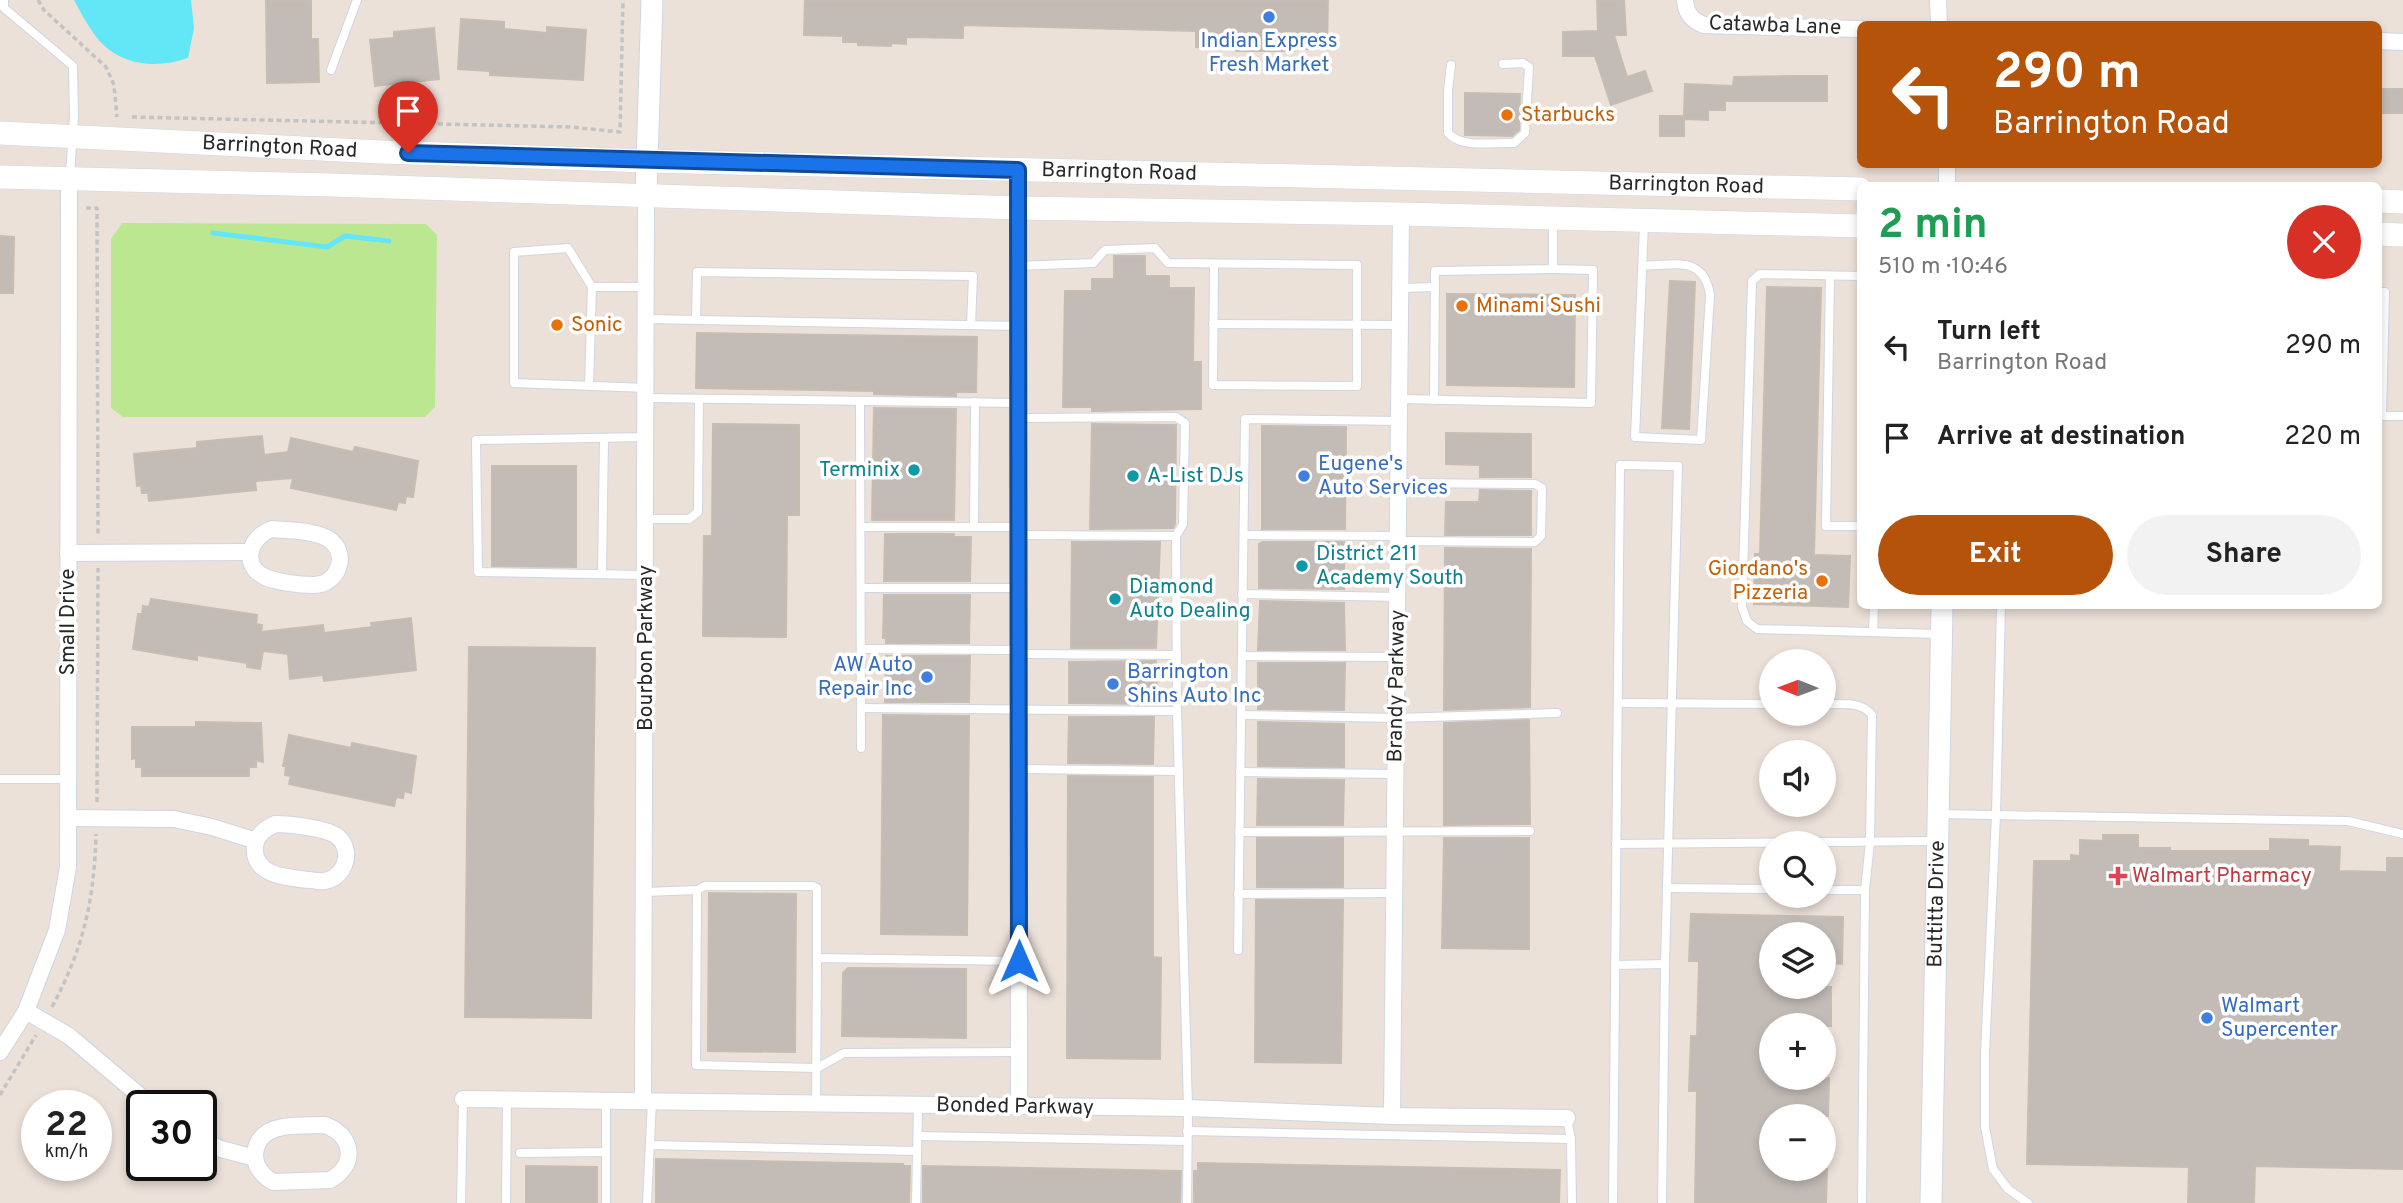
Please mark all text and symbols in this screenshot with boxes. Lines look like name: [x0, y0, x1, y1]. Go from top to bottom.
marker: Indian Express Fresh Market: [1261, 9, 1277, 25]
street label: Catawba Lane: [1708, 10, 1842, 42]
place label: Indian Express Fresh Market: [1200, 28, 1338, 79]
text: 290 m: [1993, 44, 2141, 106]
icon: left: [1878, 49, 1969, 140]
pin: [378, 81, 438, 153]
icon: arrive: [389, 92, 427, 130]
place label: Starbucks: [1521, 102, 1615, 129]
text: Barrington Road: [1993, 105, 2230, 145]
marker: Starbucks: [1499, 107, 1515, 123]
street label: Barrington Road: [201, 130, 358, 164]
street label: Barrington Road: [1041, 157, 1197, 187]
street label: Barrington Road: [1608, 170, 1764, 200]
text: 2 min: [1878, 200, 1988, 253]
button: close: [2287, 205, 2361, 279]
text: 510 m · 10:46: [1878, 253, 2008, 282]
place label: Minami Sushi: [1476, 293, 1601, 320]
marker: Minami Sushi: [1454, 298, 1470, 314]
place label: Sonic: [571, 312, 622, 339]
text: Turn left: [1937, 316, 2041, 349]
marker: Sonic: [549, 317, 565, 333]
icon: left: [1878, 328, 1916, 366]
text: 290 m: [2285, 330, 2361, 363]
text: Barrington Road: [1937, 349, 2107, 378]
icon: arrive: [1878, 419, 1916, 457]
text: Arrive at destination: [1937, 421, 2185, 454]
text: 220 m: [2284, 421, 2361, 454]
place label: Eugene's Auto Services: [1318, 451, 1448, 502]
place label: Terminix: [819, 457, 900, 484]
marker: Terminix: [906, 462, 922, 478]
place label: A-List DJs: [1147, 463, 1244, 490]
marker: A-List DJs: [1125, 468, 1141, 484]
marker: Eugene's Auto Services: [1296, 468, 1312, 484]
button: Exit: [1878, 515, 2113, 595]
button: Share: [2127, 515, 2361, 595]
place label: District 211 Academy South: [1316, 541, 1464, 592]
place label: Giordano's Pizzeria: [1708, 556, 1808, 607]
marker: District 211 Academy South: [1294, 558, 1310, 574]
street label: Bourbon Parkway: [633, 565, 660, 731]
street label: Small Drive: [55, 568, 82, 676]
marker: Giordano's Pizzeria: [1814, 573, 1830, 589]
place label: Diamond Auto Dealing: [1129, 574, 1251, 625]
marker: Diamond Auto Dealing: [1107, 591, 1123, 607]
street label: Brandy Parkway: [1382, 609, 1412, 763]
north arrow: [1759, 649, 1836, 726]
map controls: [1759, 649, 1836, 1181]
place label: AW Auto Repair Inc: [818, 652, 913, 703]
place label: Barrington Shins Auto Inc: [1127, 659, 1261, 710]
marker: AW Auto Repair Inc: [919, 669, 935, 685]
marker: Barrington Shins Auto Inc: [1105, 676, 1121, 692]
button: sound: [1759, 740, 1836, 817]
button: search: [1759, 831, 1836, 908]
street label: Buttitta Drive: [1922, 840, 1951, 968]
place label: Walmart Pharmacy: [2132, 863, 2312, 890]
marker: Walmart Pharmacy: [2110, 868, 2126, 884]
button: layers: [1759, 922, 1836, 999]
position arrow: [982, 924, 1056, 998]
place label: Walmart Supercenter: [2221, 993, 2338, 1044]
marker: Walmart Supercenter: [2199, 1010, 2215, 1026]
button: +: [1759, 1013, 1836, 1090]
speed limit sign: 30: [126, 1090, 217, 1181]
street label: Bonded Parkway: [936, 1092, 1094, 1122]
text: 22: [45, 1104, 88, 1148]
button: −: [1759, 1104, 1836, 1181]
text: km/h: [45, 1141, 88, 1164]

